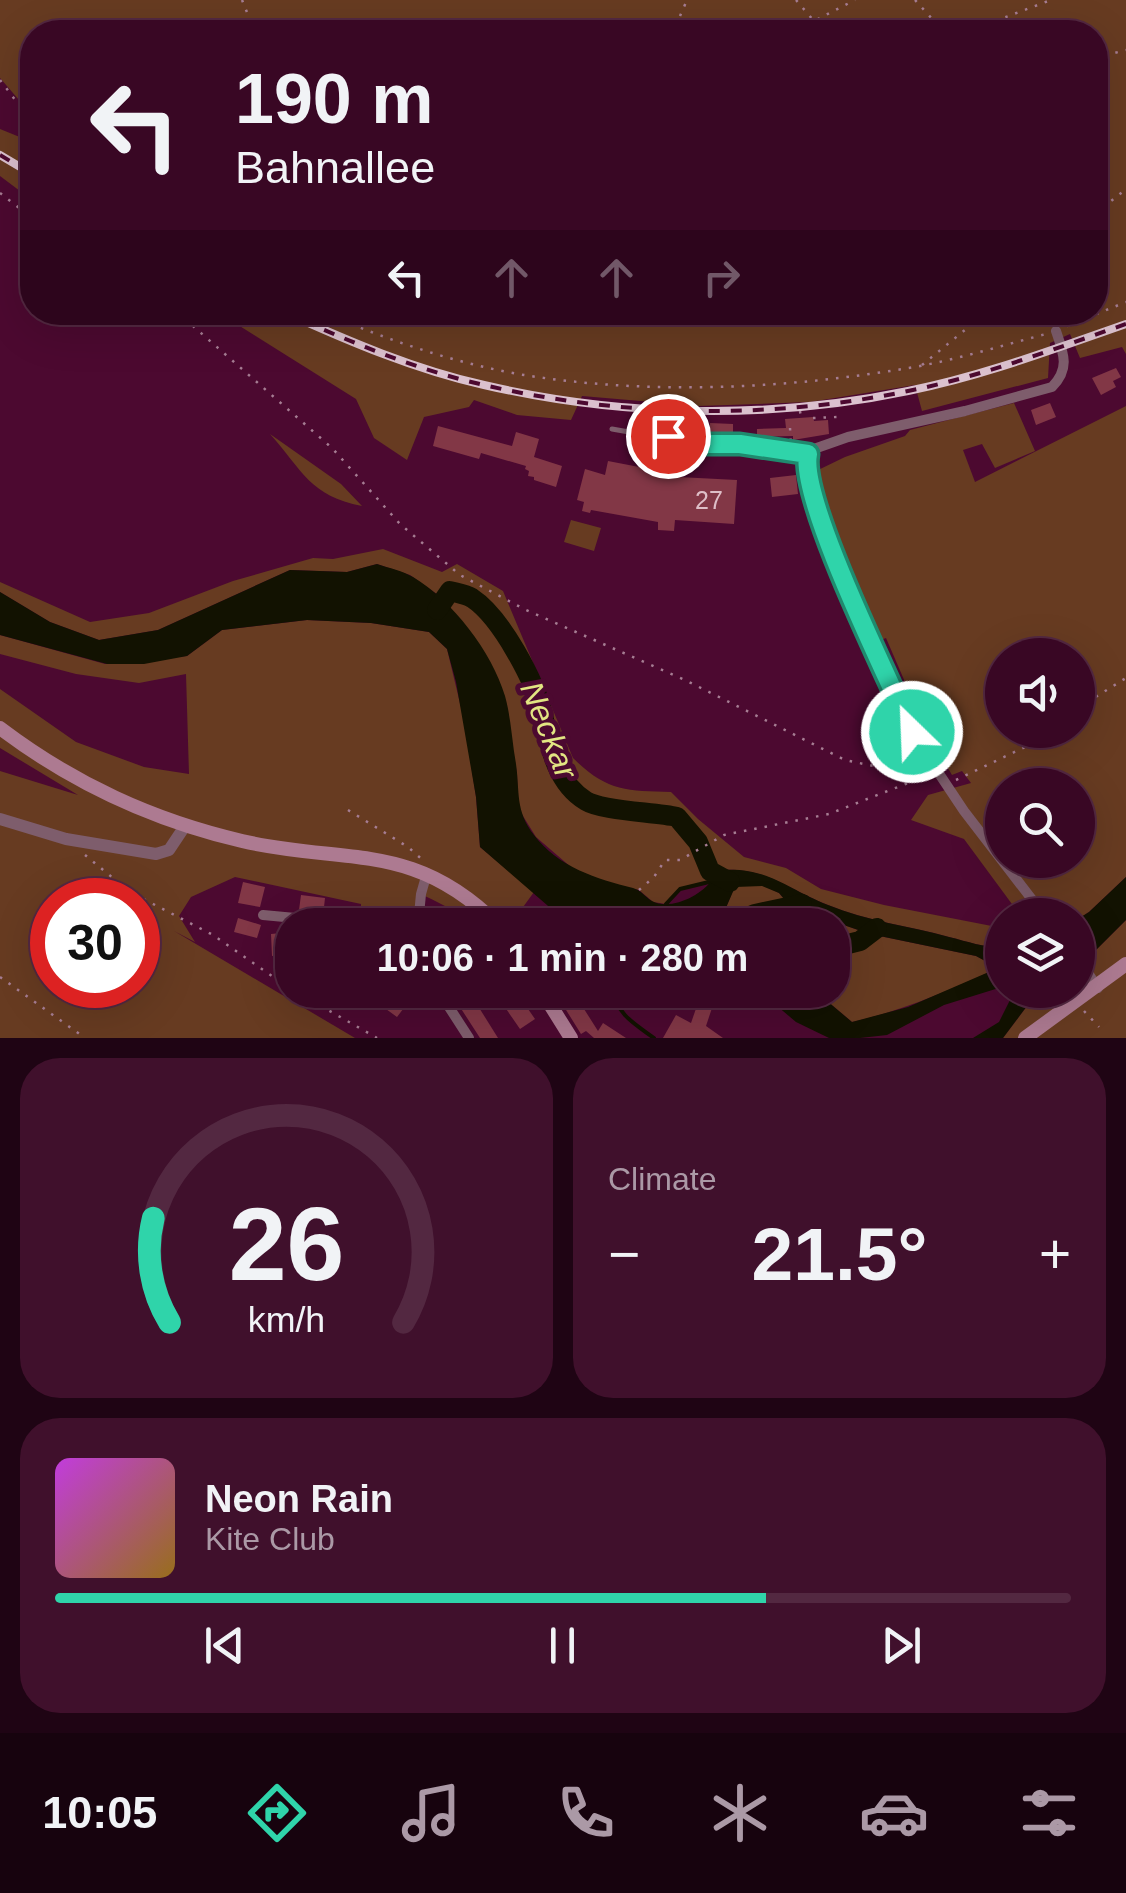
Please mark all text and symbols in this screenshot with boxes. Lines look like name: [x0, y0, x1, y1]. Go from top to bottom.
icon: left: [70, 60, 200, 190]
text: 190 m: [235, 60, 433, 138]
text: Bahnallee: [235, 142, 435, 193]
icon: left: [379, 250, 434, 305]
icon: ahead: [484, 250, 539, 305]
icon: ahead: [589, 250, 644, 305]
icon: right: [694, 250, 749, 305]
pin: [626, 394, 711, 479]
icon: arrive: [641, 409, 696, 464]
house number: 27: [695, 486, 723, 514]
map controls: [985, 638, 1095, 1008]
button: sound: [985, 638, 1095, 748]
water label: Neckar: [513, 676, 585, 785]
position arrow: [860, 680, 964, 784]
button: search: [985, 768, 1095, 878]
speed limit sign: 30: [30, 878, 160, 1008]
button: layers: [985, 898, 1095, 1008]
text: 10:06 · 1 min · 280 m: [377, 937, 748, 979]
text: Climate: [608, 1161, 716, 1197]
text: 26: [229, 1186, 344, 1302]
text: 21.5°: [752, 1212, 927, 1296]
text: −: [608, 1223, 640, 1285]
text: +: [1039, 1223, 1071, 1285]
text: km/h: [248, 1300, 325, 1340]
text: Neon Rain: [205, 1478, 393, 1520]
text: Kite Club: [205, 1521, 335, 1557]
icon: previous: [197, 1618, 252, 1673]
icon: pause: [535, 1618, 590, 1673]
icon: next: [874, 1618, 929, 1673]
icon: directions: [242, 1778, 312, 1848]
icon: music: [396, 1778, 466, 1848]
icon: phone: [551, 1778, 621, 1848]
icon: climate: [705, 1778, 775, 1848]
icon: car: [859, 1778, 929, 1848]
icon: filters: [1014, 1778, 1084, 1848]
text: 10:05: [42, 1787, 157, 1838]

